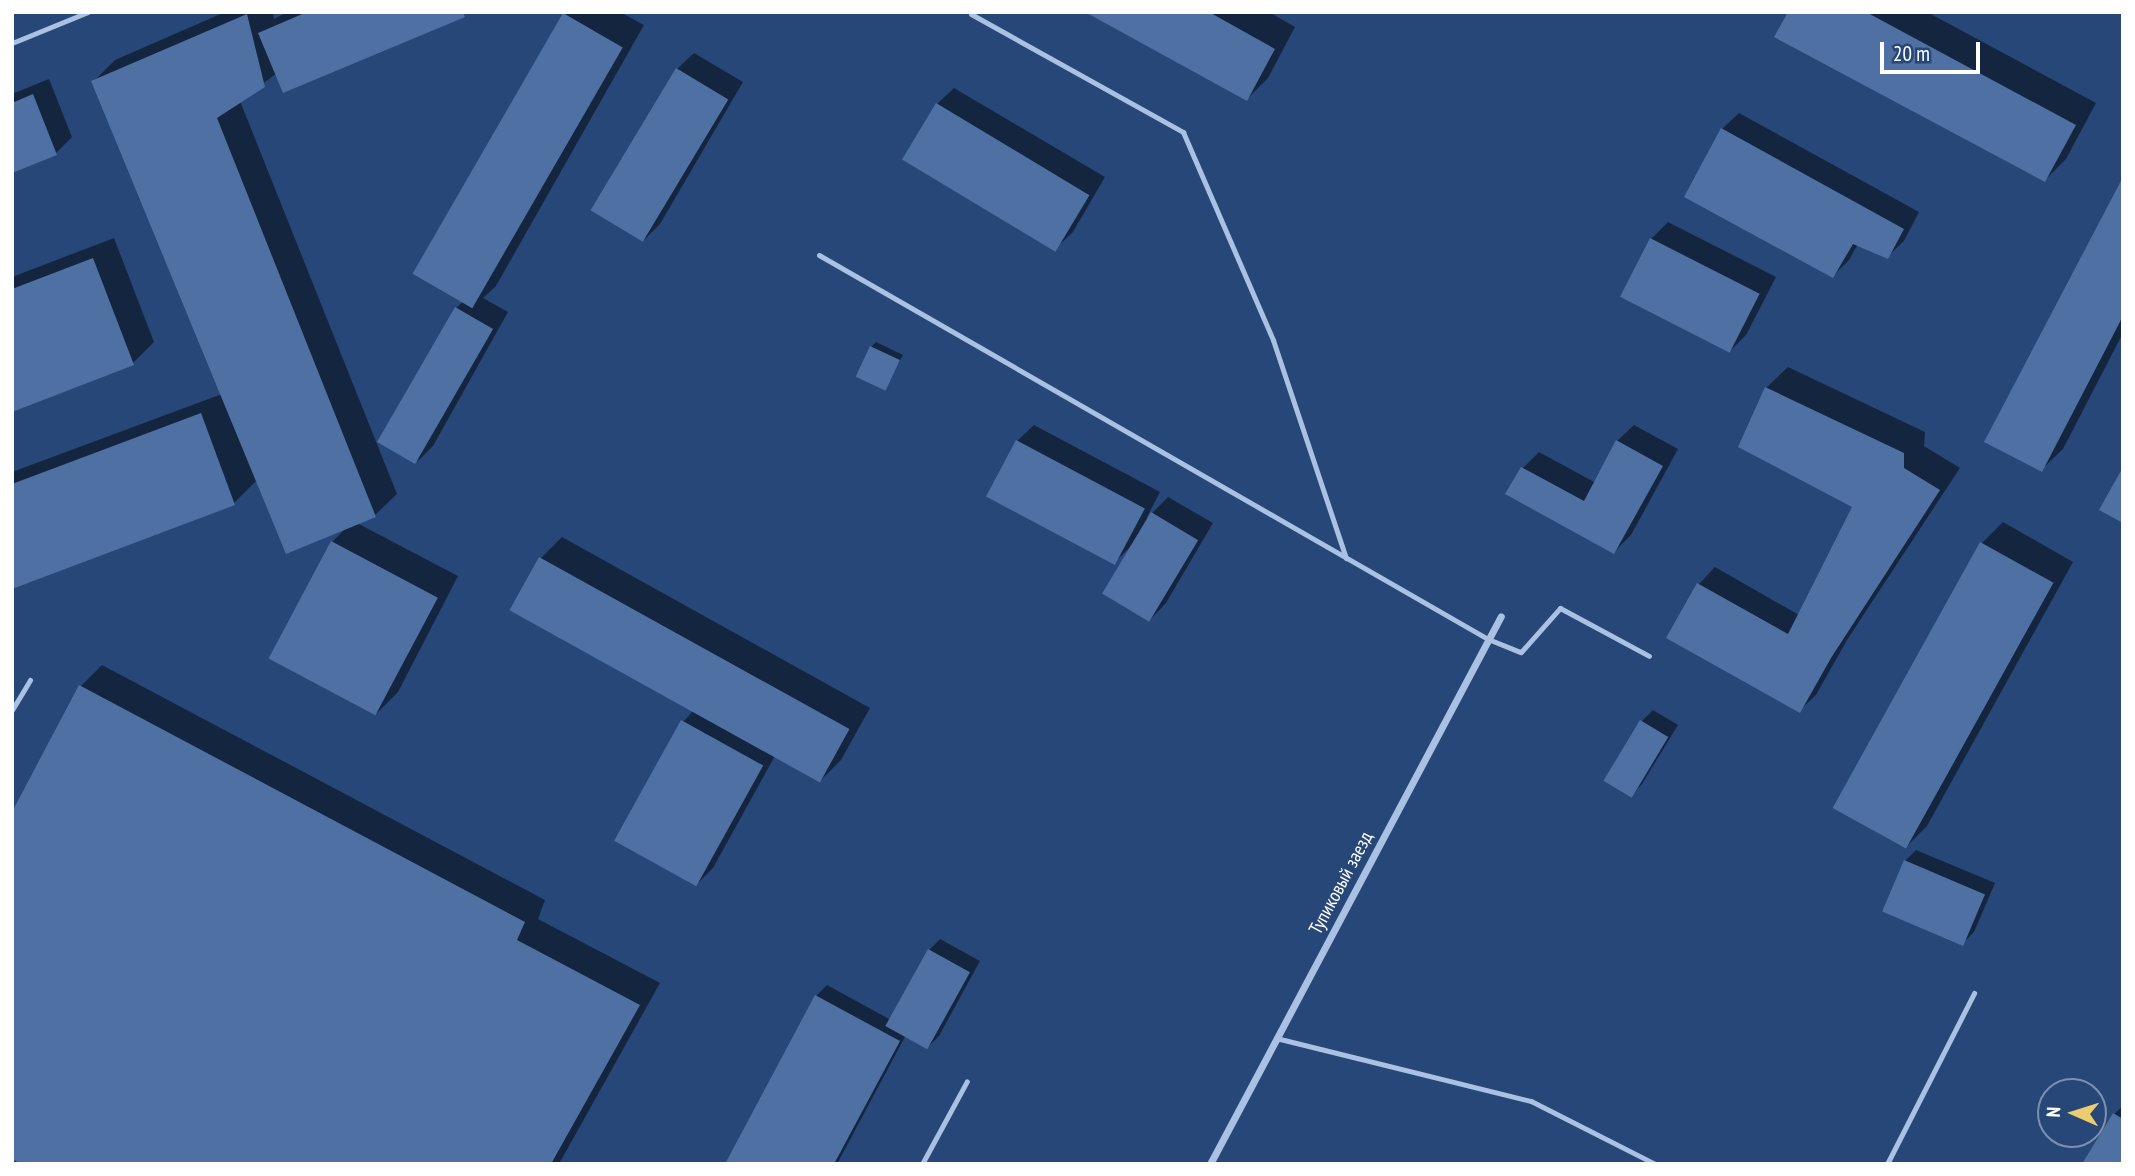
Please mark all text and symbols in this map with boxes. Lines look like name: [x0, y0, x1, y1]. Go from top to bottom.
scale bar: [1883, 28, 1983, 72]
text: 20 m: [1893, 40, 1930, 67]
street label: Тупиковый заезд: [1304, 828, 1378, 938]
north arrow: [2037, 1078, 2107, 1148]
text: N: [2041, 1106, 2065, 1118]

